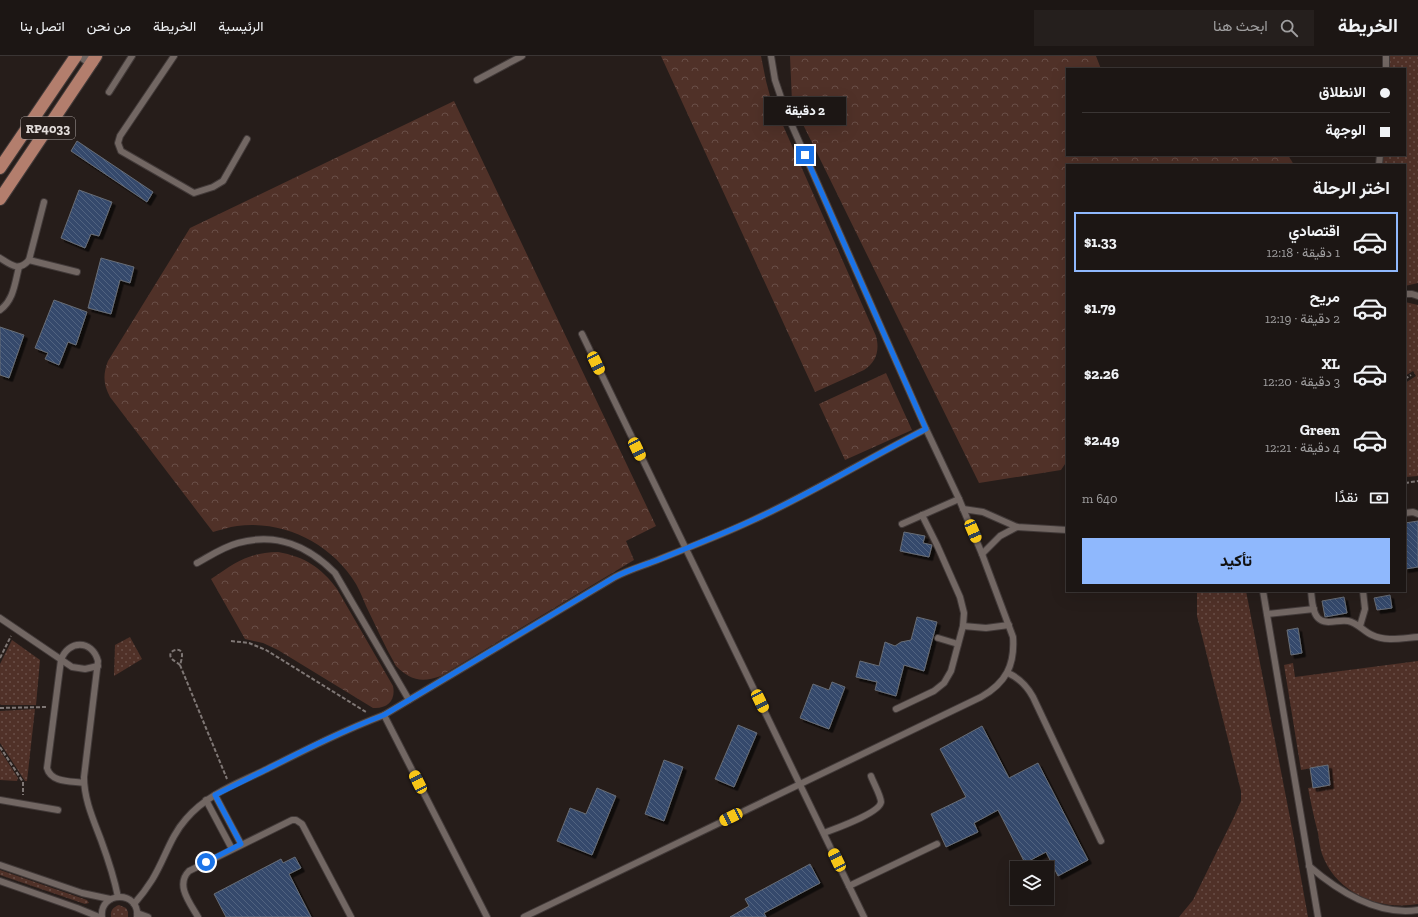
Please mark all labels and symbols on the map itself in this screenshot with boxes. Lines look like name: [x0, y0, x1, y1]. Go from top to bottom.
callout: 2 دقيقة: [764, 97, 846, 125]
road number: RP4033: [21, 117, 75, 139]
route end: [796, 146, 814, 164]
car: [585, 350, 607, 376]
car: [626, 436, 648, 462]
car: [963, 518, 983, 544]
car: [749, 688, 771, 714]
car: [407, 769, 429, 795]
car: [718, 806, 744, 828]
car: [826, 847, 848, 873]
route start: [197, 853, 215, 871]

